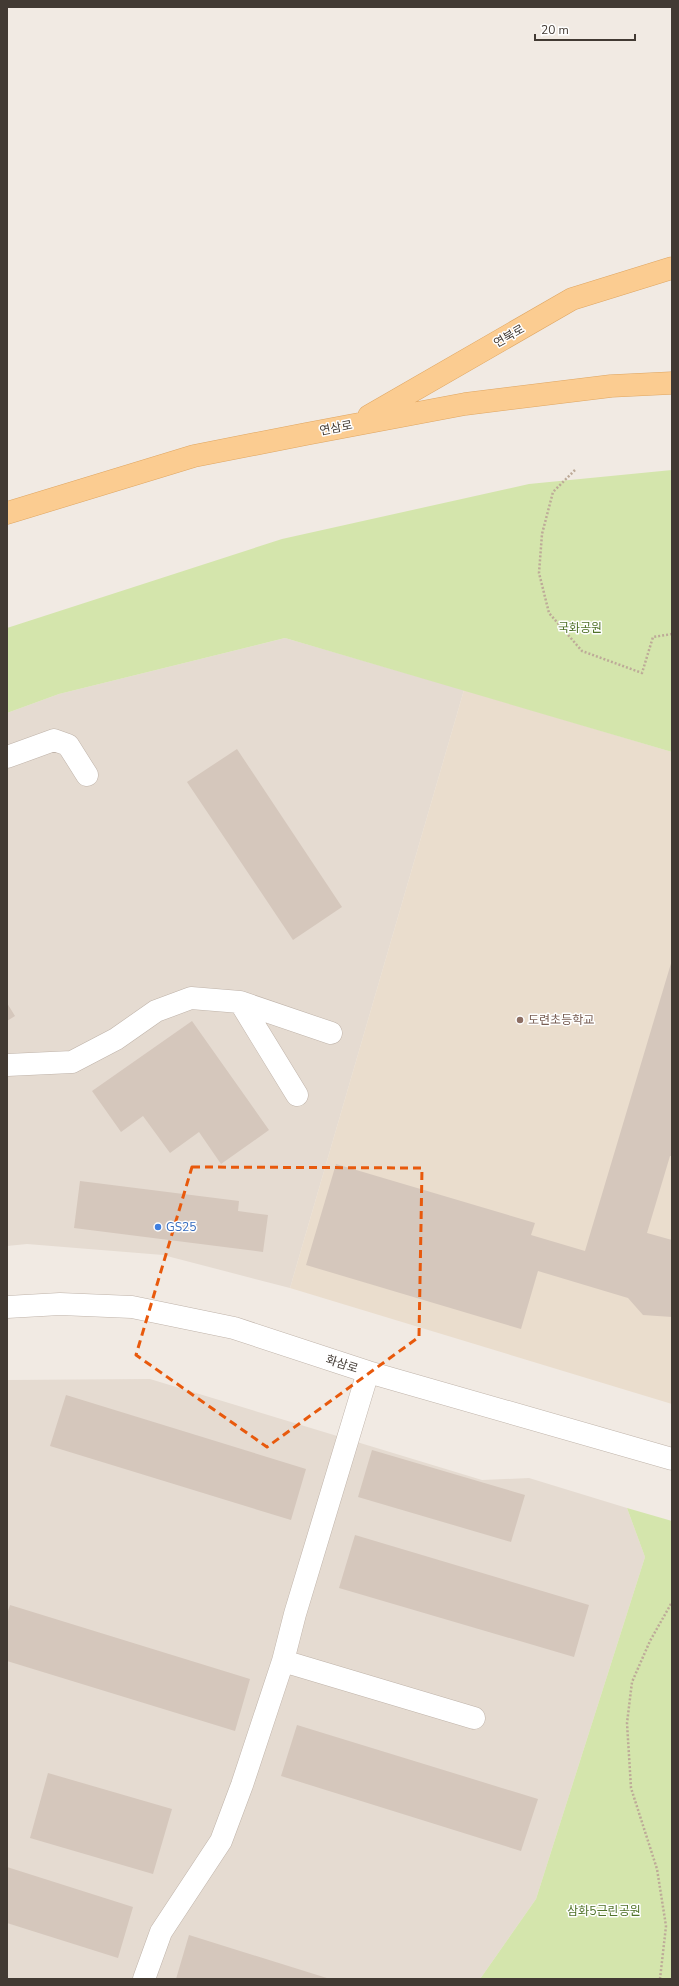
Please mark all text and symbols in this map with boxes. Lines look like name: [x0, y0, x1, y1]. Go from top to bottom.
scale bar: [535, 16, 635, 42]
text: 20 m: [541, 22, 569, 38]
street label: 연북로: [491, 321, 527, 351]
street label: 연삼로: [318, 417, 354, 439]
park label: 국화공원: [558, 620, 602, 636]
place label: 도련초등학교: [528, 1012, 594, 1028]
marker: 도련초등학교: [515, 1015, 525, 1025]
place label: GS25: [166, 1219, 197, 1235]
marker: GS25: [153, 1222, 163, 1232]
street label: 화삼로: [324, 1351, 360, 1377]
park label: 삼화5근린공원: [567, 1903, 641, 1919]

